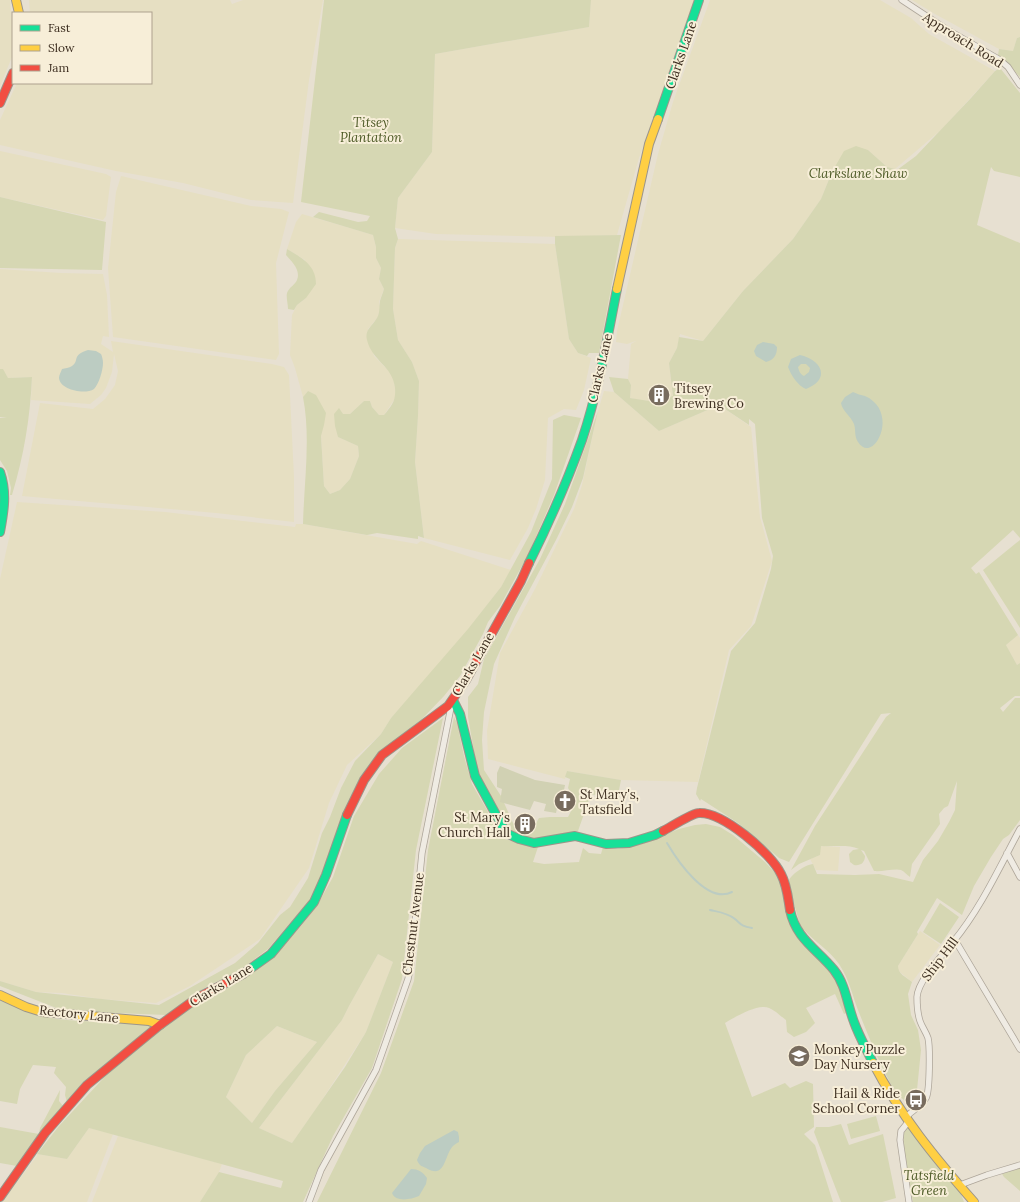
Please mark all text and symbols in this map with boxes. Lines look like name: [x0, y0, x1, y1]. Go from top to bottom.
street label: Approach Road: [919, 8, 1007, 72]
legend: [12, 12, 152, 84]
street label: Clarks Lane: [661, 19, 701, 91]
text: Fast: [48, 20, 71, 35]
text: Slow: [48, 40, 75, 55]
text: Jam: [47, 60, 69, 75]
park label: Titsey Plantation: [340, 114, 402, 146]
park label: Clarkslane Shaw: [809, 165, 907, 182]
street label: Clarks Lane: [584, 332, 616, 404]
place label: Titsey Brewing Co: [674, 380, 744, 412]
building icon: Titsey Brewing Co: [646, 382, 672, 408]
street label: Clarks Lane: [448, 629, 498, 699]
place label: St Mary's, Tatsfield: [580, 786, 639, 818]
church icon: St Mary's, Tatsfield: [552, 788, 578, 814]
place label: St Mary's Church Hall: [438, 809, 510, 841]
building icon: St Mary's Church Hall: [512, 811, 538, 837]
street label: Chestnut Avenue: [398, 872, 428, 976]
street label: Ship Hill: [918, 933, 962, 984]
street label: Clarks Lane: [186, 959, 256, 1011]
street label: Rectory Lane: [38, 1001, 120, 1027]
place label: Monkey Puzzle Day Nursery: [814, 1041, 905, 1073]
school or university icon: Monkey Puzzle Day Nursery: [786, 1043, 812, 1069]
place label: Hail & Ride School Corner: [813, 1085, 900, 1117]
bus stop icon: Hail & Ride School Corner: [903, 1087, 929, 1113]
park label: Tatsfield Green: [904, 1167, 955, 1199]

